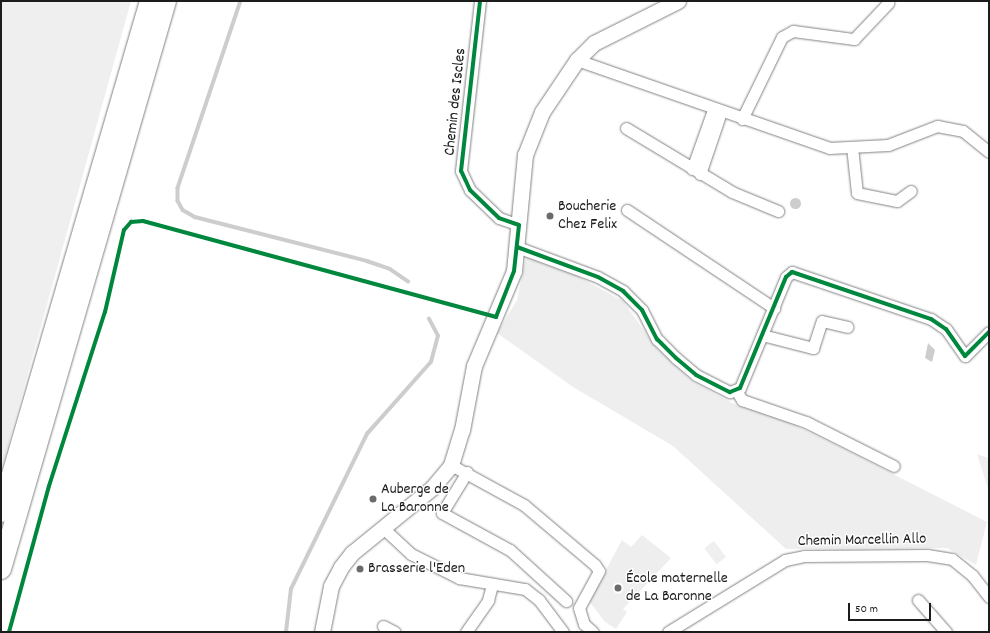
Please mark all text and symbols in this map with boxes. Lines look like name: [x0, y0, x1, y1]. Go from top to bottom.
street label: Chemin des Iscles: [441, 47, 471, 157]
place label: Boucherie Chez Felix: [558, 197, 617, 235]
marker: Boucherie Chez Felix: [545, 211, 555, 221]
place label: Auberge de La Baronne: [381, 480, 449, 518]
marker: Auberge de La Baronne: [368, 494, 378, 504]
street label: Chemin Marcellin Allo: [798, 530, 926, 552]
place label: Brasserie l'Eden: [368, 559, 465, 579]
marker: Brasserie l'Eden: [355, 564, 365, 574]
place label: École maternelle de La Baronne: [626, 569, 728, 607]
marker: École maternelle de La Baronne: [613, 583, 623, 593]
scale bar: [850, 595, 933, 621]
text: 50 m: [855, 601, 878, 618]

